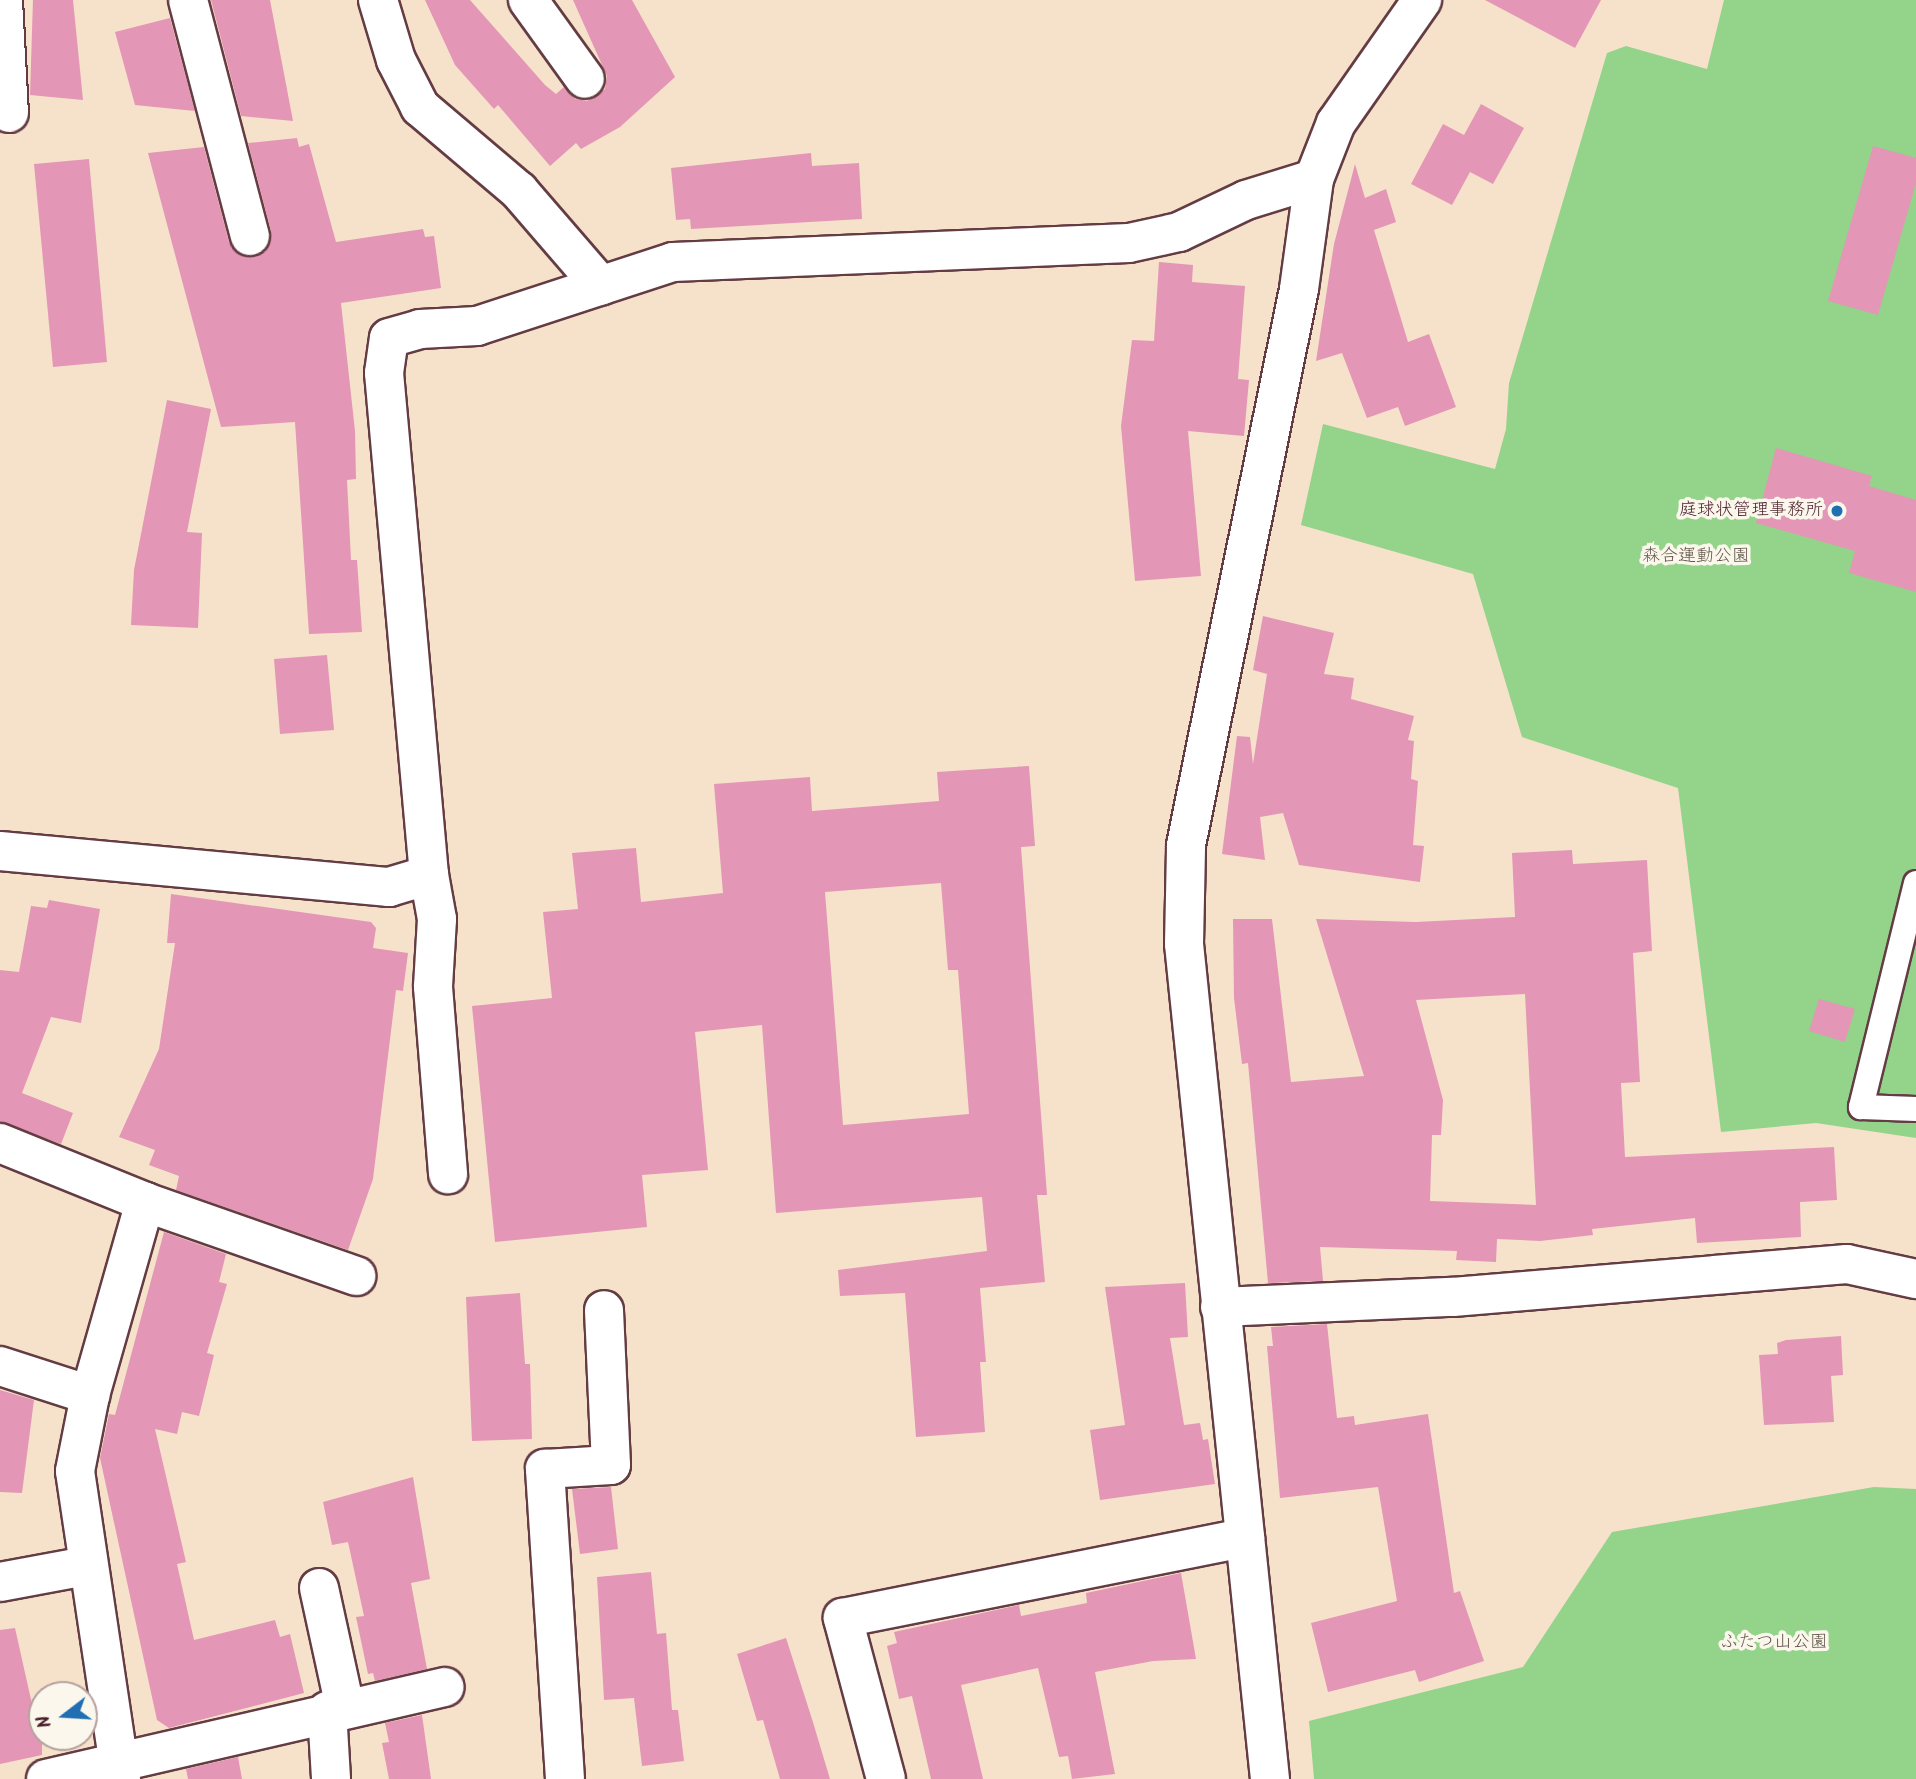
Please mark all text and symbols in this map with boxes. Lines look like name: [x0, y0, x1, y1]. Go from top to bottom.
place label: 庭球状管理事務所: [1679, 500, 1823, 522]
marker: 庭球状管理事務所: [1829, 503, 1845, 519]
park label: 森合運動公園: [1642, 546, 1750, 568]
park label: ふたつ山公園: [1720, 1632, 1828, 1654]
north arrow: [28, 1681, 98, 1751]
text: N: [29, 1711, 61, 1732]

